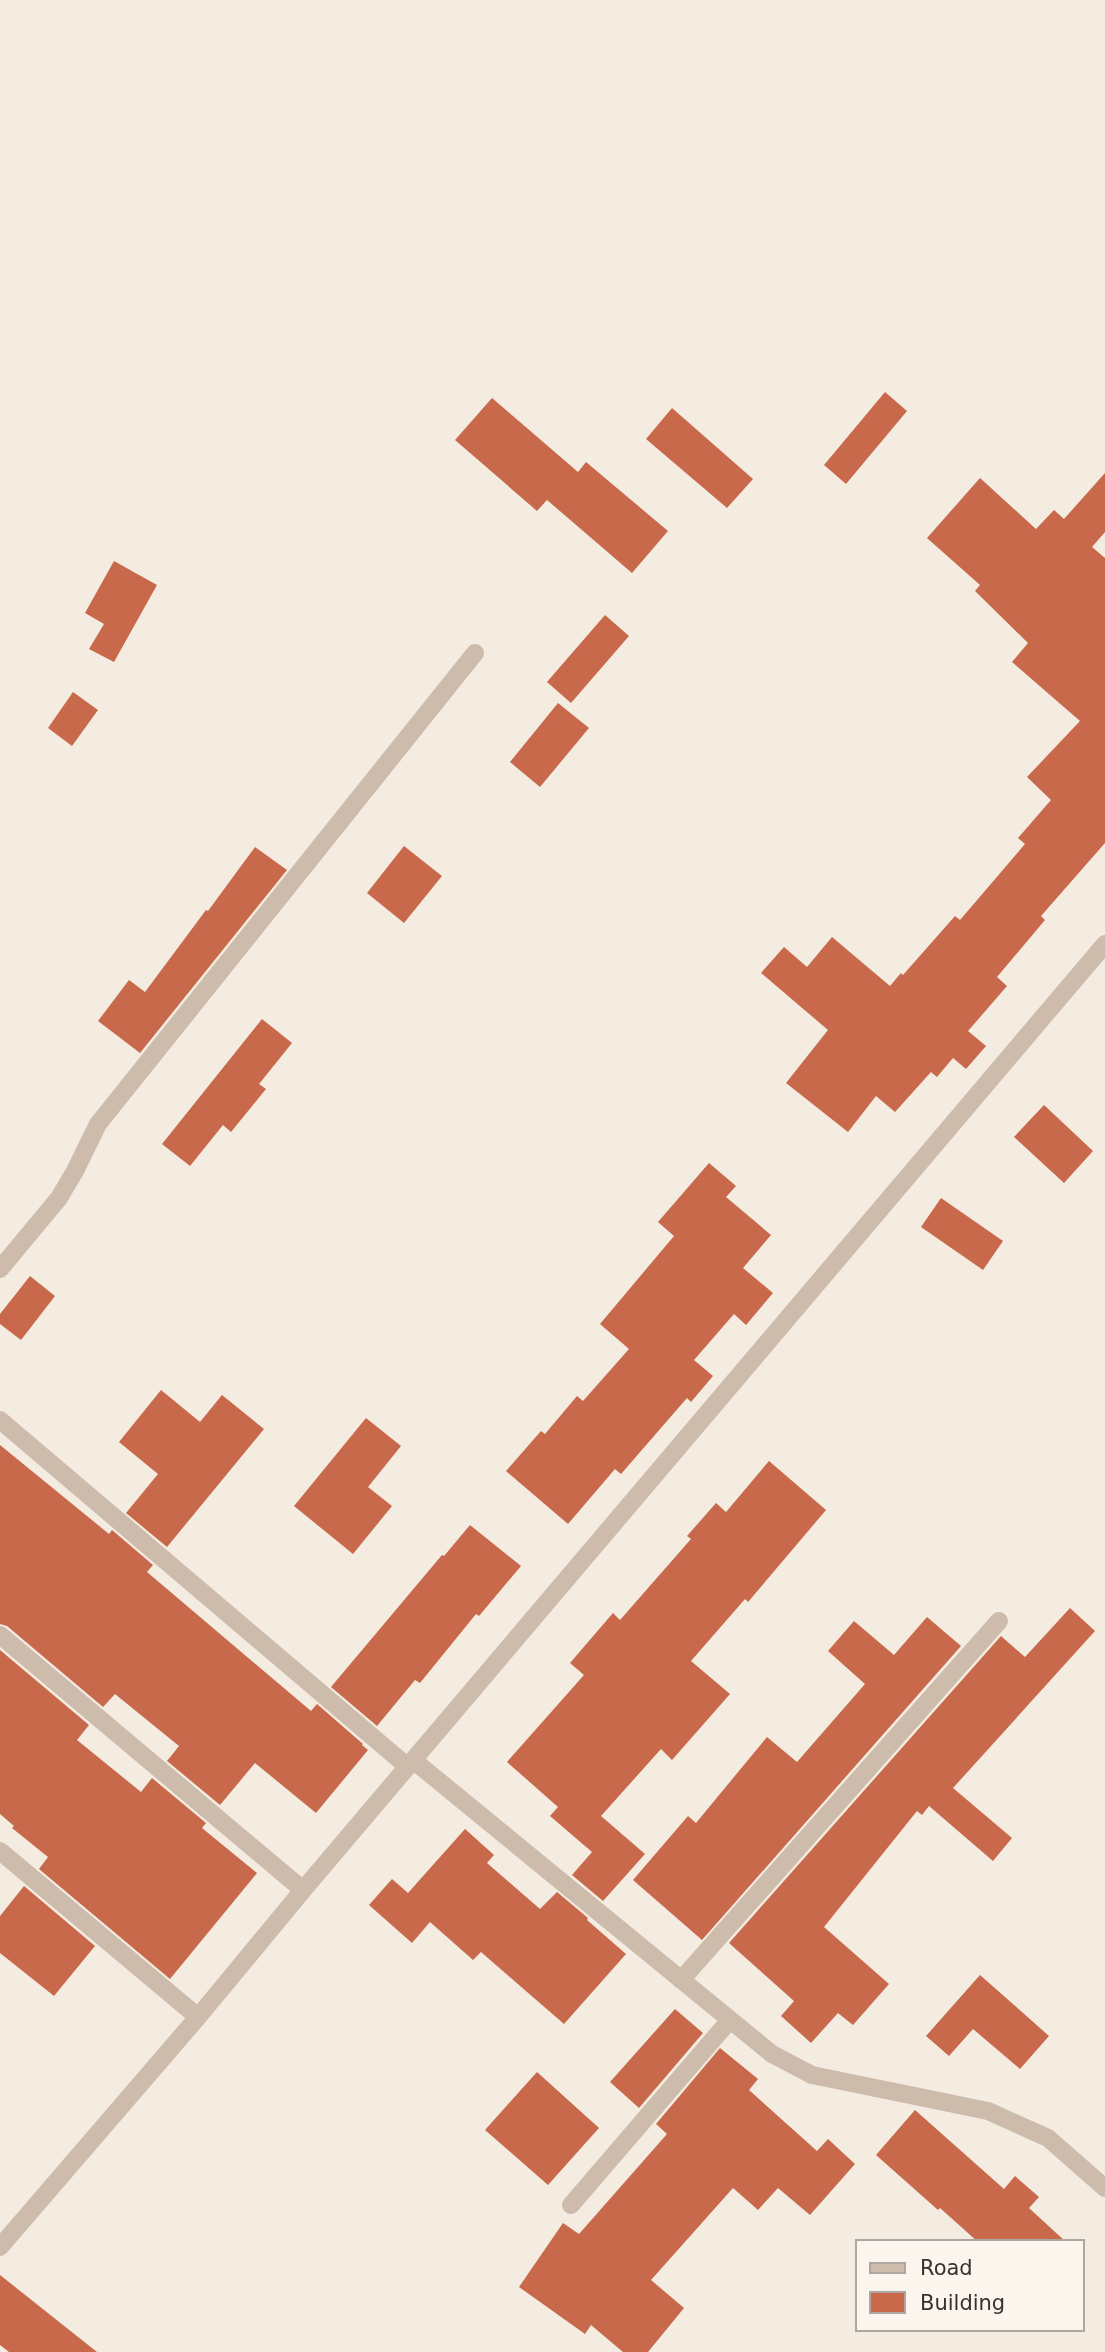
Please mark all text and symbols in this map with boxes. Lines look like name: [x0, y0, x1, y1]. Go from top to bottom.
legend: [856, 2240, 1084, 2331]
text: Road: [920, 2256, 973, 2280]
text: Building: [920, 2291, 1005, 2315]

